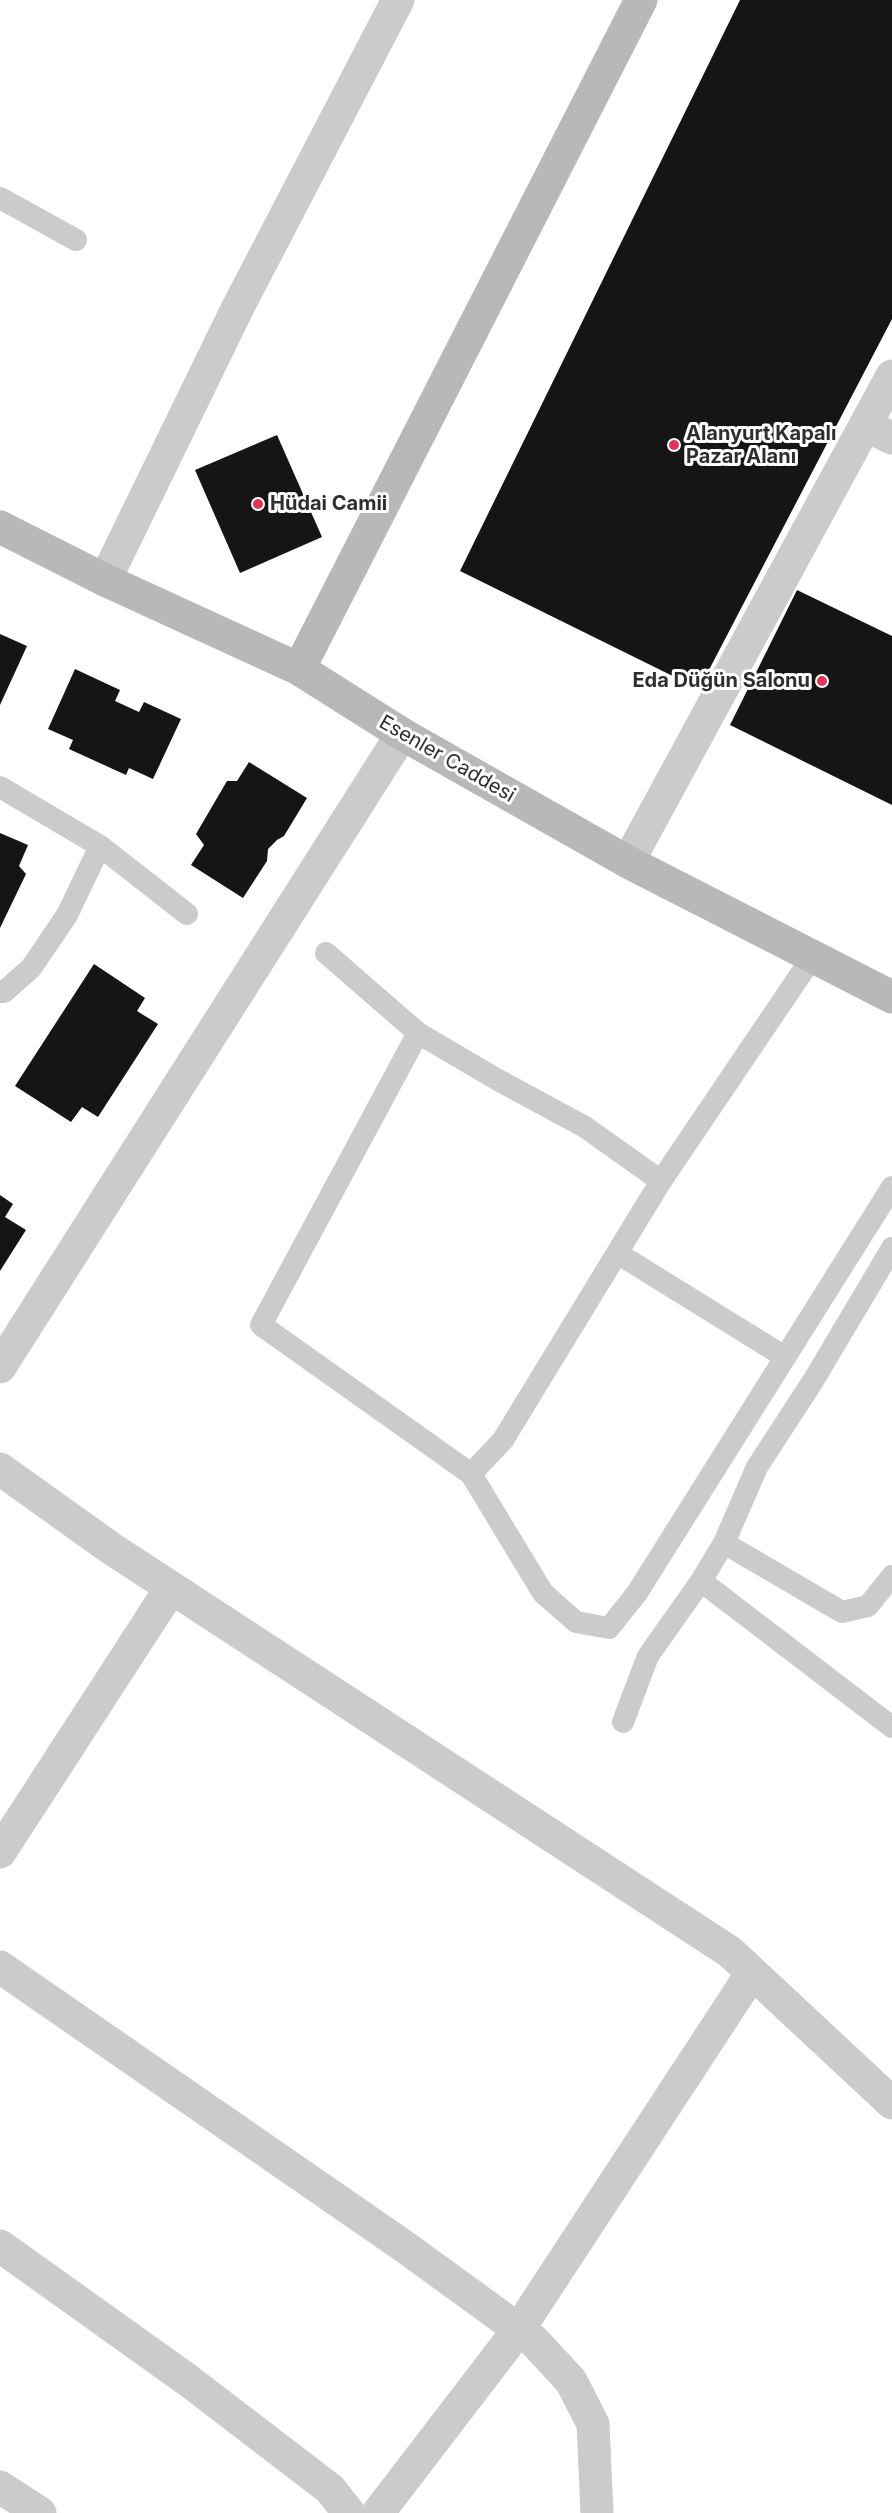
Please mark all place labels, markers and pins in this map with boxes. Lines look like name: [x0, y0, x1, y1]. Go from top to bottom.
place label: Alanyurt Kapalı Pazar Alanı: [686, 422, 836, 469]
marker: Alanyurt Kapalı Pazar Alanı: [667, 438, 681, 452]
place label: Hüdai Camii: [270, 492, 387, 516]
marker: Hüdai Camii: [251, 497, 265, 511]
place label: Eda Düğün Salonu: [632, 669, 810, 693]
marker: Eda Düğün Salonu: [815, 674, 829, 688]

